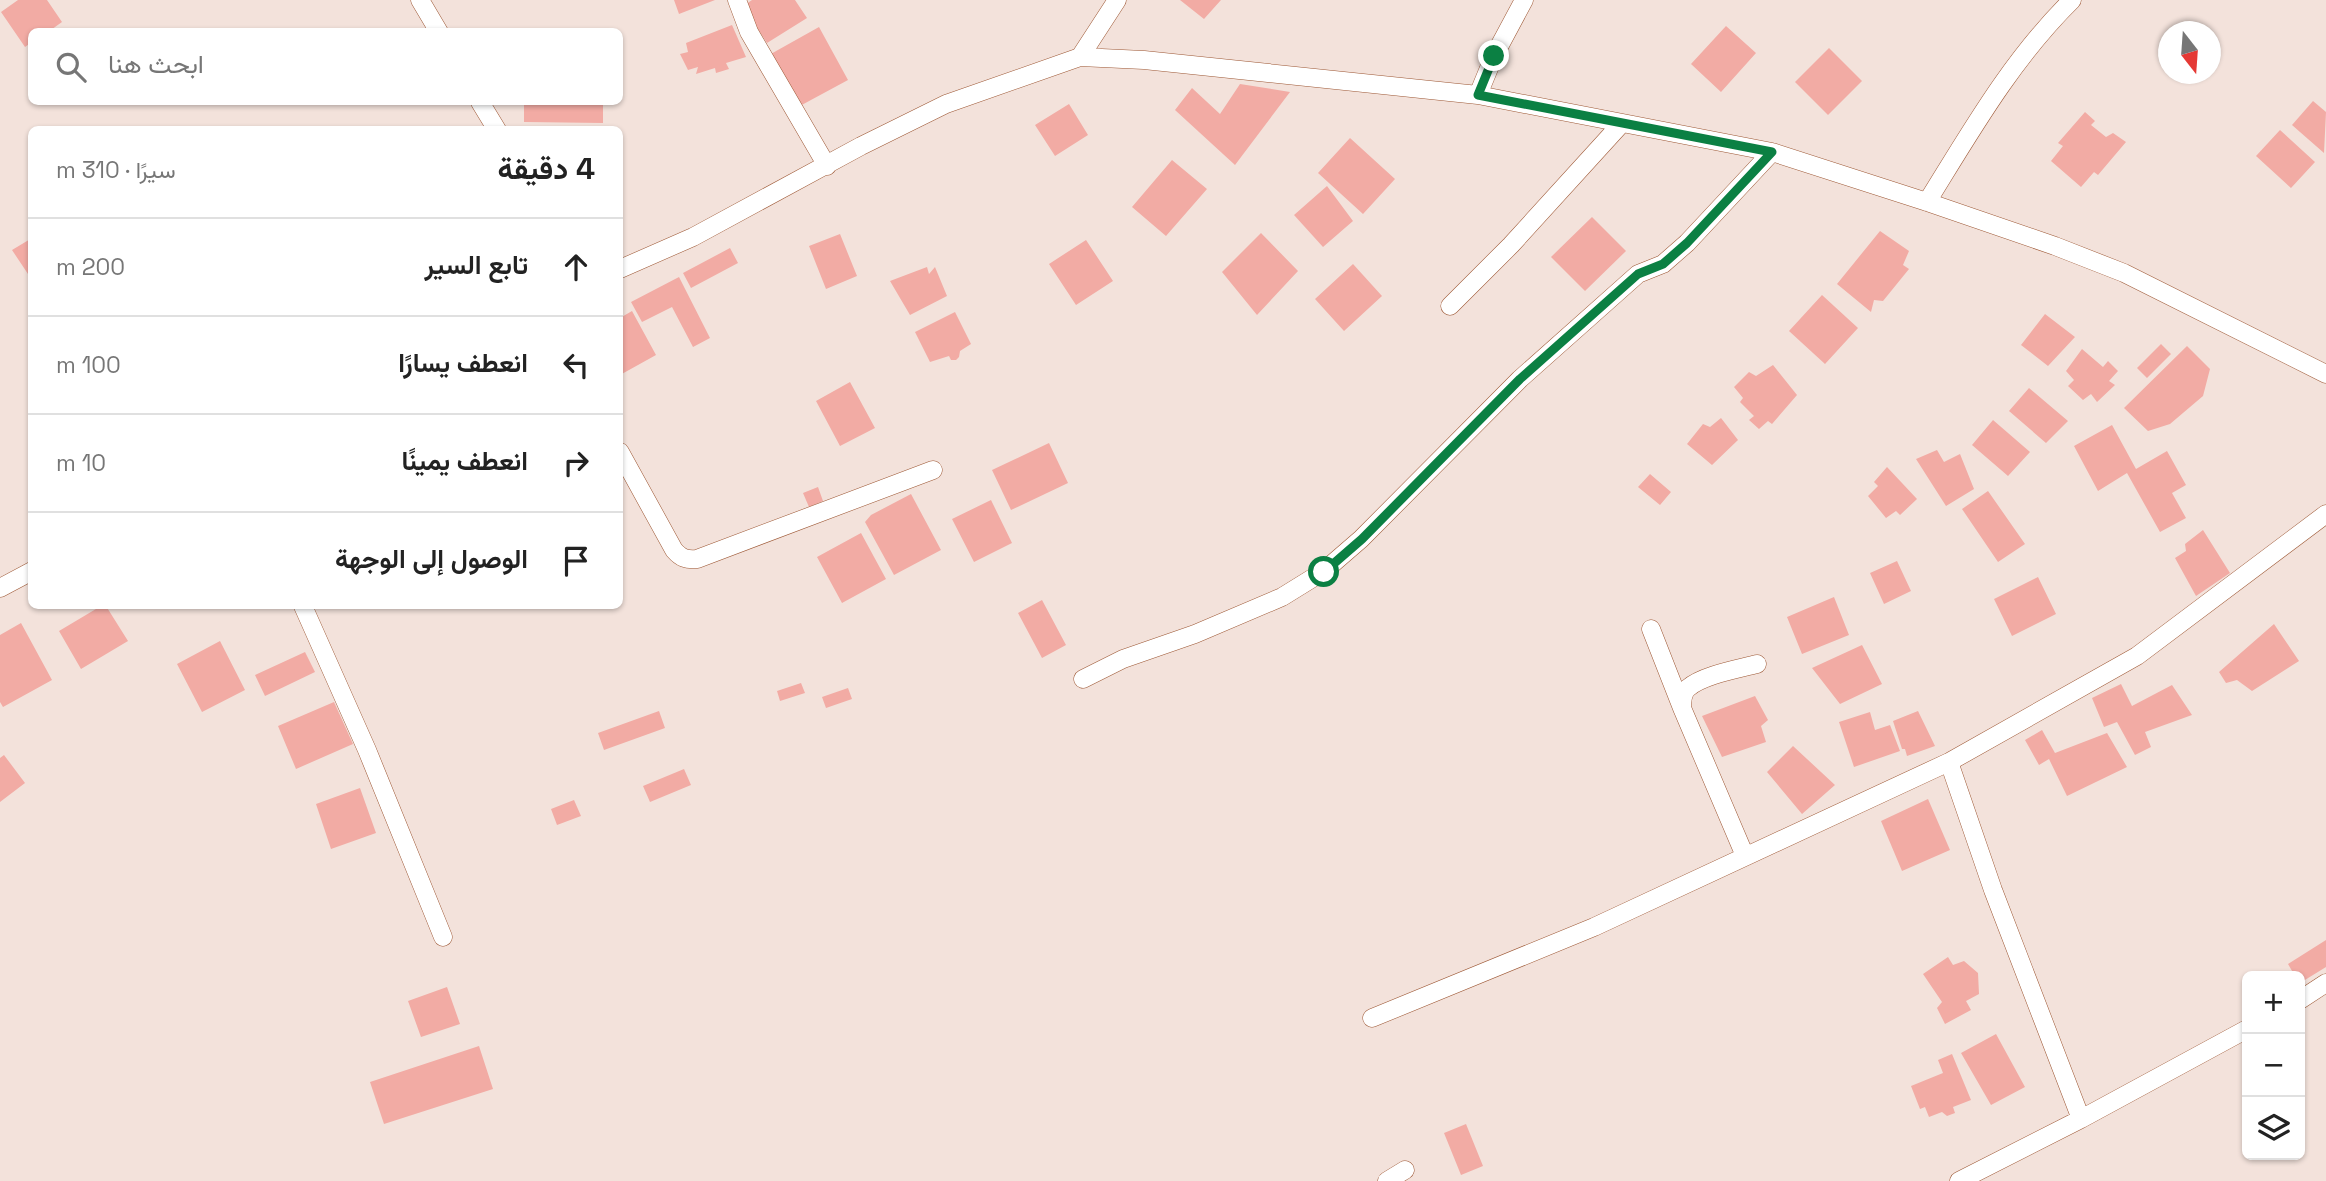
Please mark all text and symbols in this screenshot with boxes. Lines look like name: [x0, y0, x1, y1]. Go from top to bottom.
north arrow: [2158, 21, 2221, 84]
search box: [28, 28, 623, 105]
route end: [1478, 40, 1509, 71]
text: ابحث هنا: [108, 47, 204, 81]
icon: search: [52, 48, 90, 86]
text: 4 دقيقة: [498, 149, 595, 188]
text: سيرًا · 310 m: [56, 155, 176, 185]
text: تابع السير: [424, 248, 528, 282]
icon: ahead: [557, 248, 595, 286]
text: 200 m: [56, 252, 125, 282]
text: انعطف يسارًا: [398, 346, 528, 380]
icon: left: [557, 346, 595, 384]
text: 100 m: [56, 350, 121, 380]
text: انعطف يمينًا: [402, 444, 528, 478]
icon: right: [557, 444, 595, 482]
text: 10 m: [56, 448, 106, 478]
text: الوصول إلى الوجهة: [335, 542, 528, 576]
icon: arrive: [557, 542, 595, 580]
route start: [1308, 556, 1339, 587]
map controls: [2242, 971, 2305, 1160]
button: +: [2242, 971, 2305, 1034]
button: −: [2242, 1034, 2305, 1097]
button: layers: [2242, 1097, 2305, 1160]

